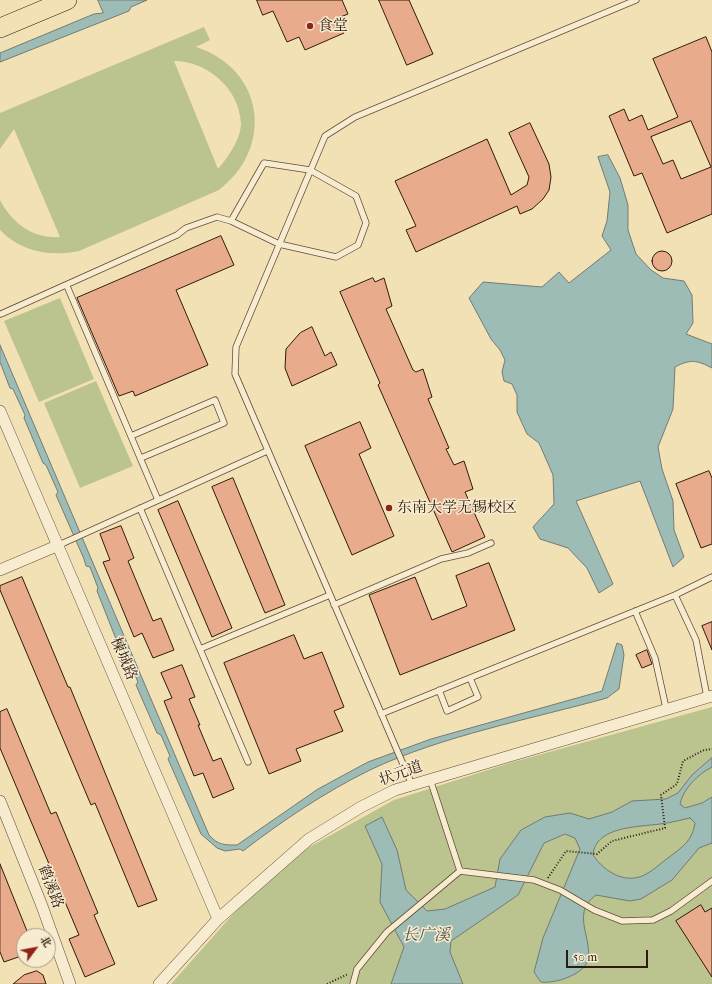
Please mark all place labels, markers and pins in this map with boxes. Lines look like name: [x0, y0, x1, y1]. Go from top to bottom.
place label: 食堂: [318, 17, 348, 35]
marker: 食堂: [305, 21, 315, 31]
place label: 东南大学无锡校区: [397, 499, 517, 517]
marker: 东南大学无锡校区: [384, 503, 394, 513]

